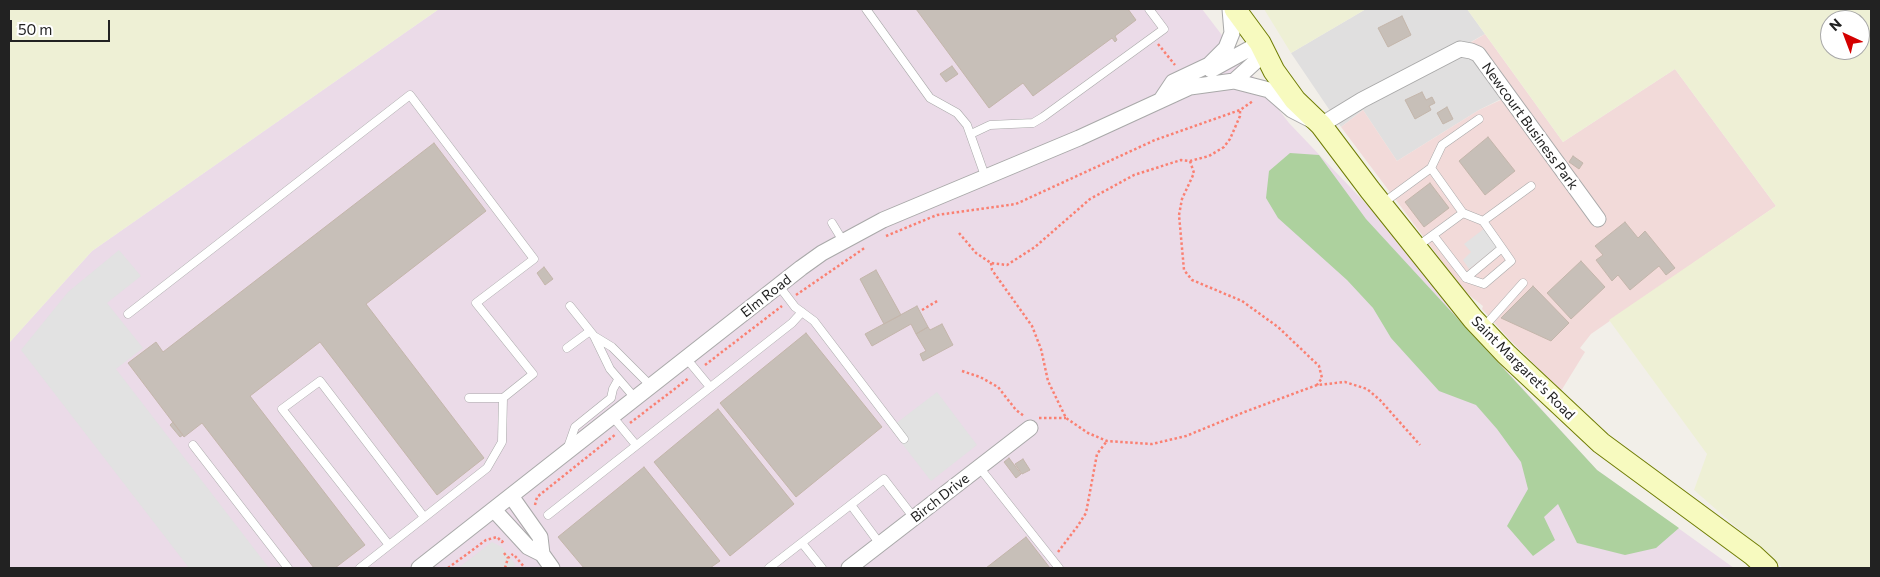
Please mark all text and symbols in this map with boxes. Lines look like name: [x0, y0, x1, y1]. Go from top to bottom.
scale bar: [12, 10, 112, 42]
north arrow: [1820, 10, 1870, 60]
text: N: [1825, 15, 1845, 34]
text: 50 m: [18, 20, 52, 38]
street label: Newcourt Business Park: [1478, 59, 1582, 193]
street label: Elm Road: [737, 271, 795, 321]
street label: Saint Margaret's Road: [1468, 313, 1578, 423]
street label: Birch Drive: [907, 470, 973, 526]

